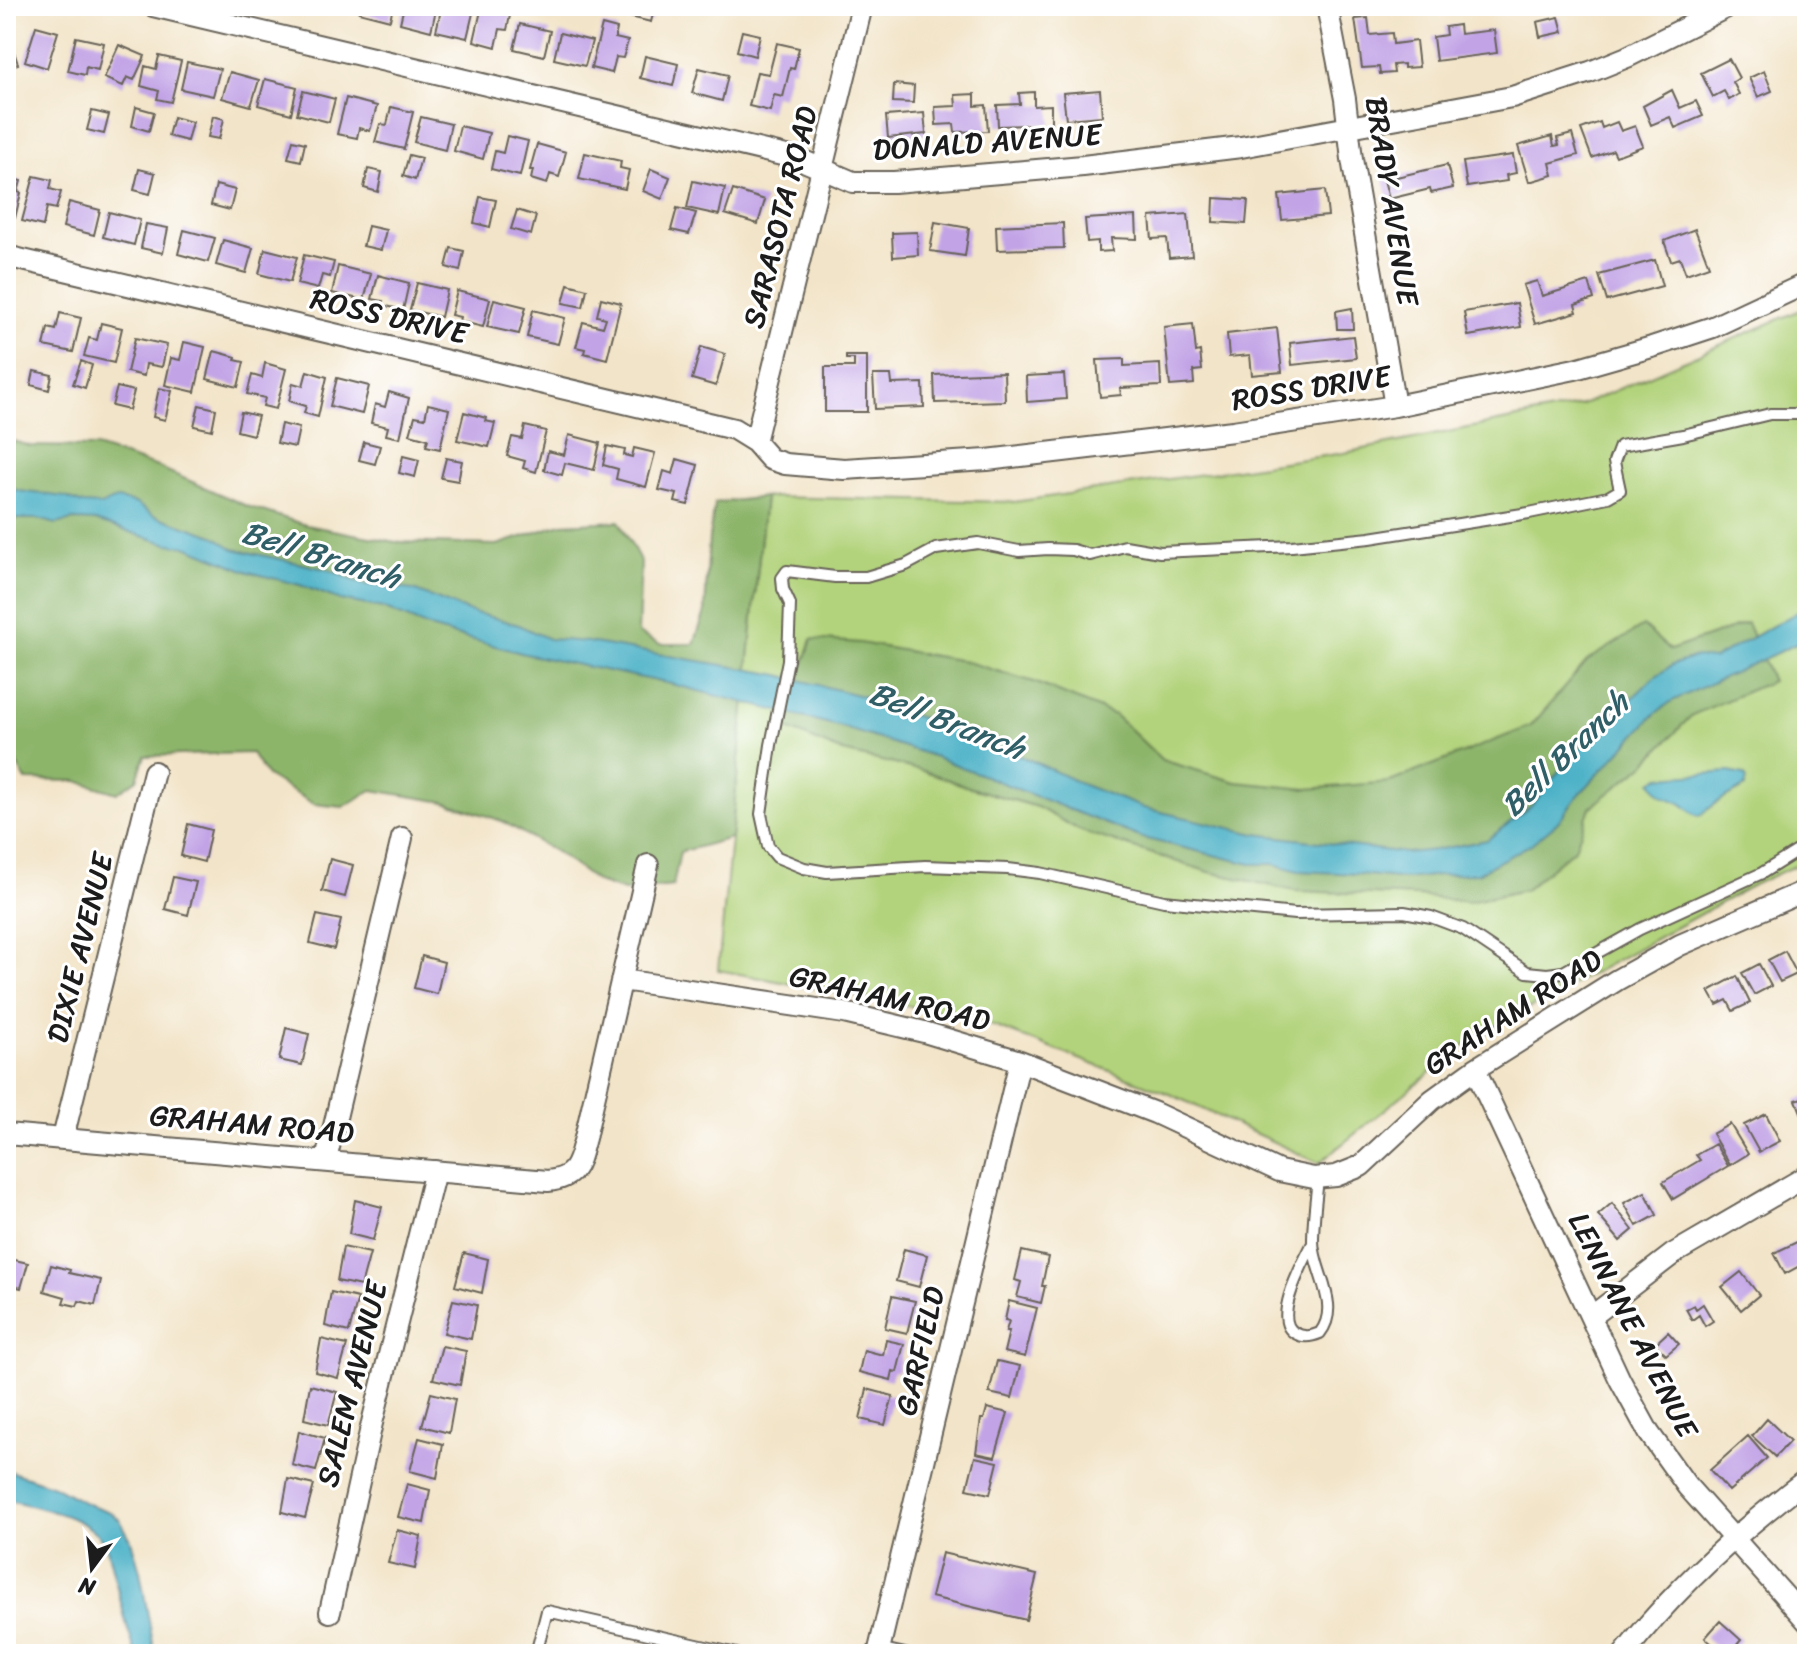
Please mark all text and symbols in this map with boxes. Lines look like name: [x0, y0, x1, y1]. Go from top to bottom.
street label: BRADY AVENUE: [1349, 93, 1436, 312]
street label: SARASOTA ROAD: [726, 100, 834, 334]
street label: DONALD AVENUE: [871, 107, 1105, 177]
street label: ROSS DRIVE: [305, 272, 475, 361]
street label: ROSS DRIVE: [1228, 348, 1397, 427]
water label: Bell Branch: [235, 504, 410, 607]
water label: Bell Branch: [861, 665, 1036, 778]
water label: Bell Branch: [1487, 675, 1646, 831]
street label: DIXIE AVENUE: [30, 845, 130, 1049]
street label: GRAHAM ROAD: [1412, 934, 1614, 1090]
street label: GRAHAM ROAD: [784, 949, 996, 1047]
street label: GRAHAM ROAD: [148, 1088, 356, 1160]
street label: LENNANE AVENUE: [1553, 1202, 1714, 1450]
street label: SALEM AVENUE: [300, 1273, 404, 1493]
street label: GARFIELD: [879, 1281, 961, 1421]
north arrow: [52, 1528, 132, 1608]
text: N: [74, 1566, 100, 1608]

